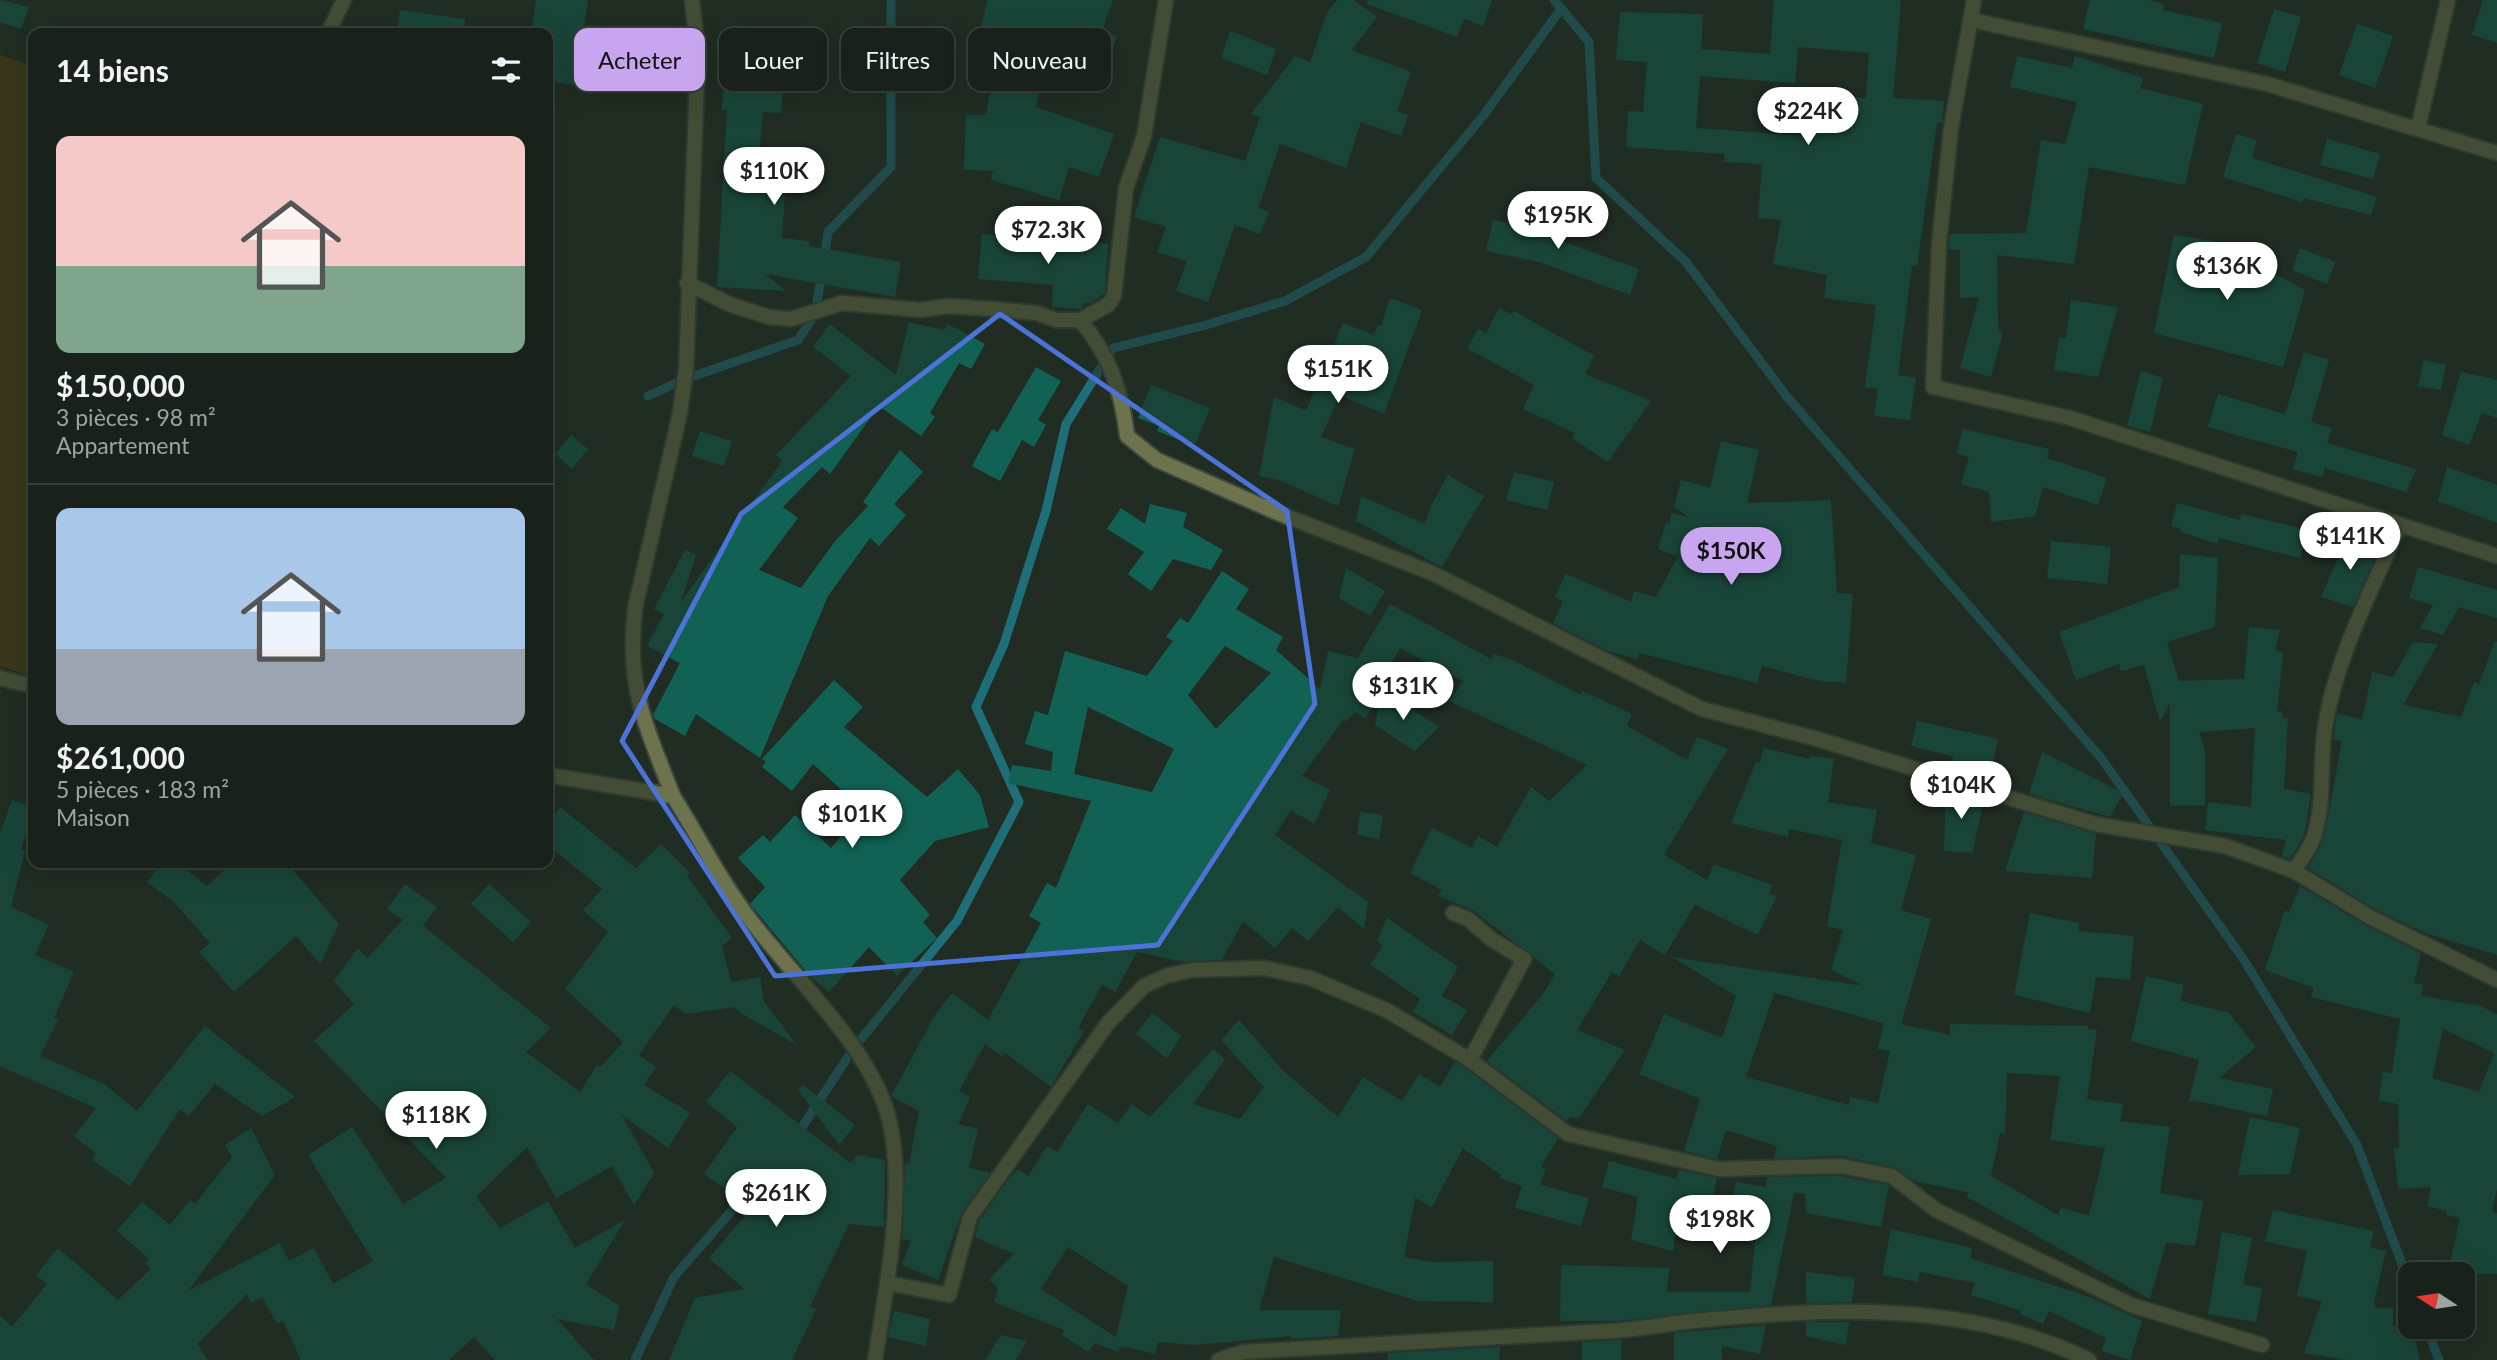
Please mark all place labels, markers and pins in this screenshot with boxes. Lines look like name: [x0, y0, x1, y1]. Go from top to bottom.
pin: $224K: [1759, 88, 1857, 147]
pin: $110K: [725, 148, 823, 207]
pin: $195K: [1509, 191, 1607, 251]
pin: $72.3K: [991, 206, 1105, 266]
pin: $136K: [2178, 243, 2276, 302]
pin: $151K: [1289, 346, 1387, 405]
pin: $141K: [2301, 512, 2399, 572]
pin: $150K: [1682, 528, 1780, 587]
pin: $131K: [1354, 662, 1452, 722]
pin: $104K: [1912, 762, 2010, 821]
pin: $101K: [803, 790, 901, 850]
pin: $118K: [387, 1092, 485, 1151]
pin: $261K: [727, 1170, 825, 1229]
pin: $198K: [1671, 1196, 1769, 1255]

